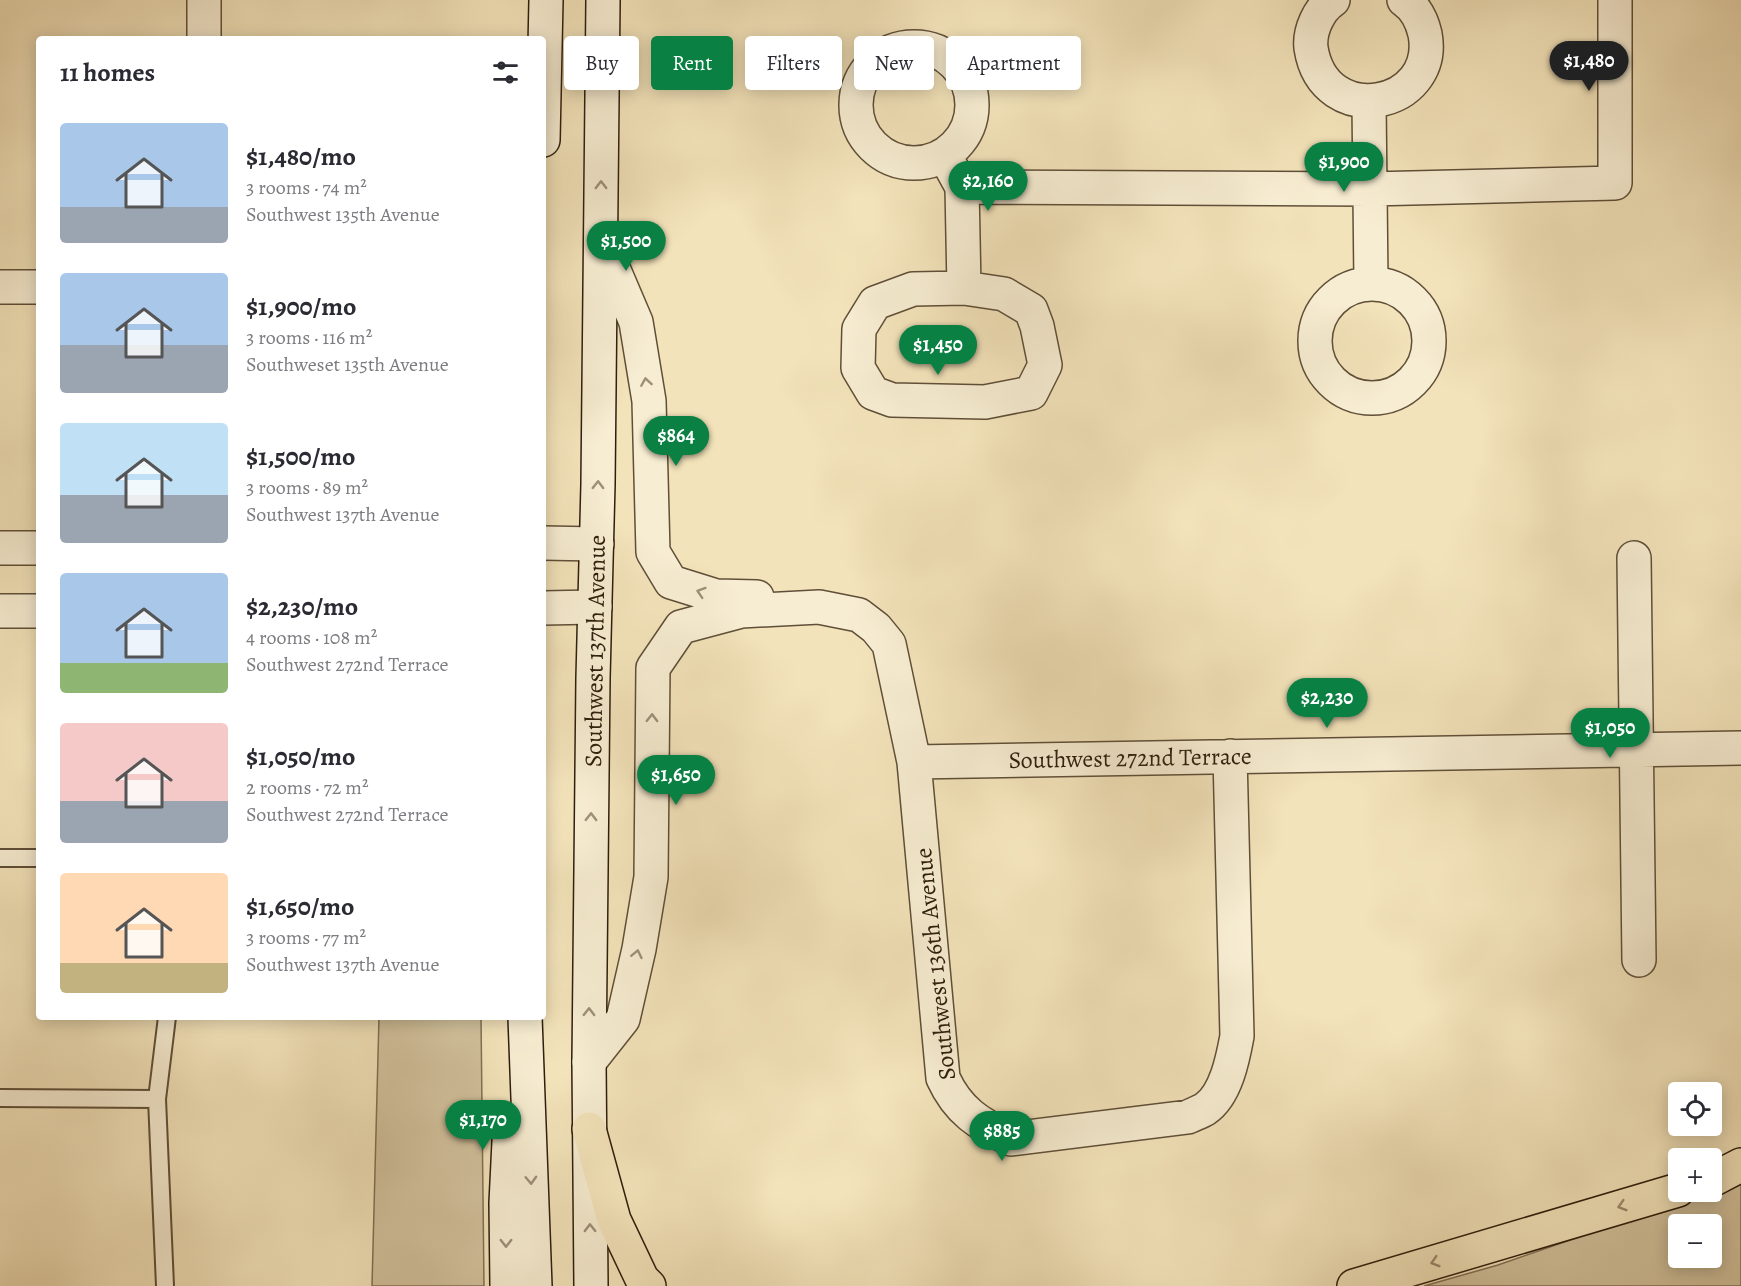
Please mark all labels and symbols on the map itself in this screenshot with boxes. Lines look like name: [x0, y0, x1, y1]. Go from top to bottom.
pin: $1,480: [1540, 41, 1638, 92]
pin: $1,900: [1295, 142, 1393, 193]
pin: $2,160: [939, 161, 1037, 212]
one-way arrow: [595, 181, 607, 190]
pin: $1,500: [577, 221, 675, 272]
pin: $1,450: [889, 325, 987, 376]
one-way arrow: [640, 377, 652, 386]
pin: $864: [640, 416, 712, 467]
one-way arrow: [592, 481, 604, 490]
street label: Southwest 137th Avenue: [577, 535, 613, 767]
one-way arrow: [696, 586, 707, 599]
pin: $2,230: [1278, 678, 1376, 729]
pin: $1,050: [1561, 708, 1659, 759]
one-way arrow: [646, 714, 658, 723]
street label: Southwest 272nd Terrace: [1008, 740, 1252, 776]
pin: $1,650: [627, 755, 725, 806]
one-way arrow: [585, 812, 597, 821]
street label: Southwest 136th Avenue: [907, 846, 963, 1082]
one-way arrow: [630, 949, 643, 959]
one-way arrow: [583, 1007, 595, 1016]
pin: $1,170: [434, 1100, 532, 1151]
pin: $885: [966, 1111, 1038, 1162]
one-way arrow: [525, 1176, 538, 1185]
one-way arrow: [1617, 1199, 1628, 1211]
one-way arrow: [584, 1223, 596, 1232]
one-way arrow: [500, 1239, 512, 1248]
one-way arrow: [1431, 1255, 1441, 1267]

